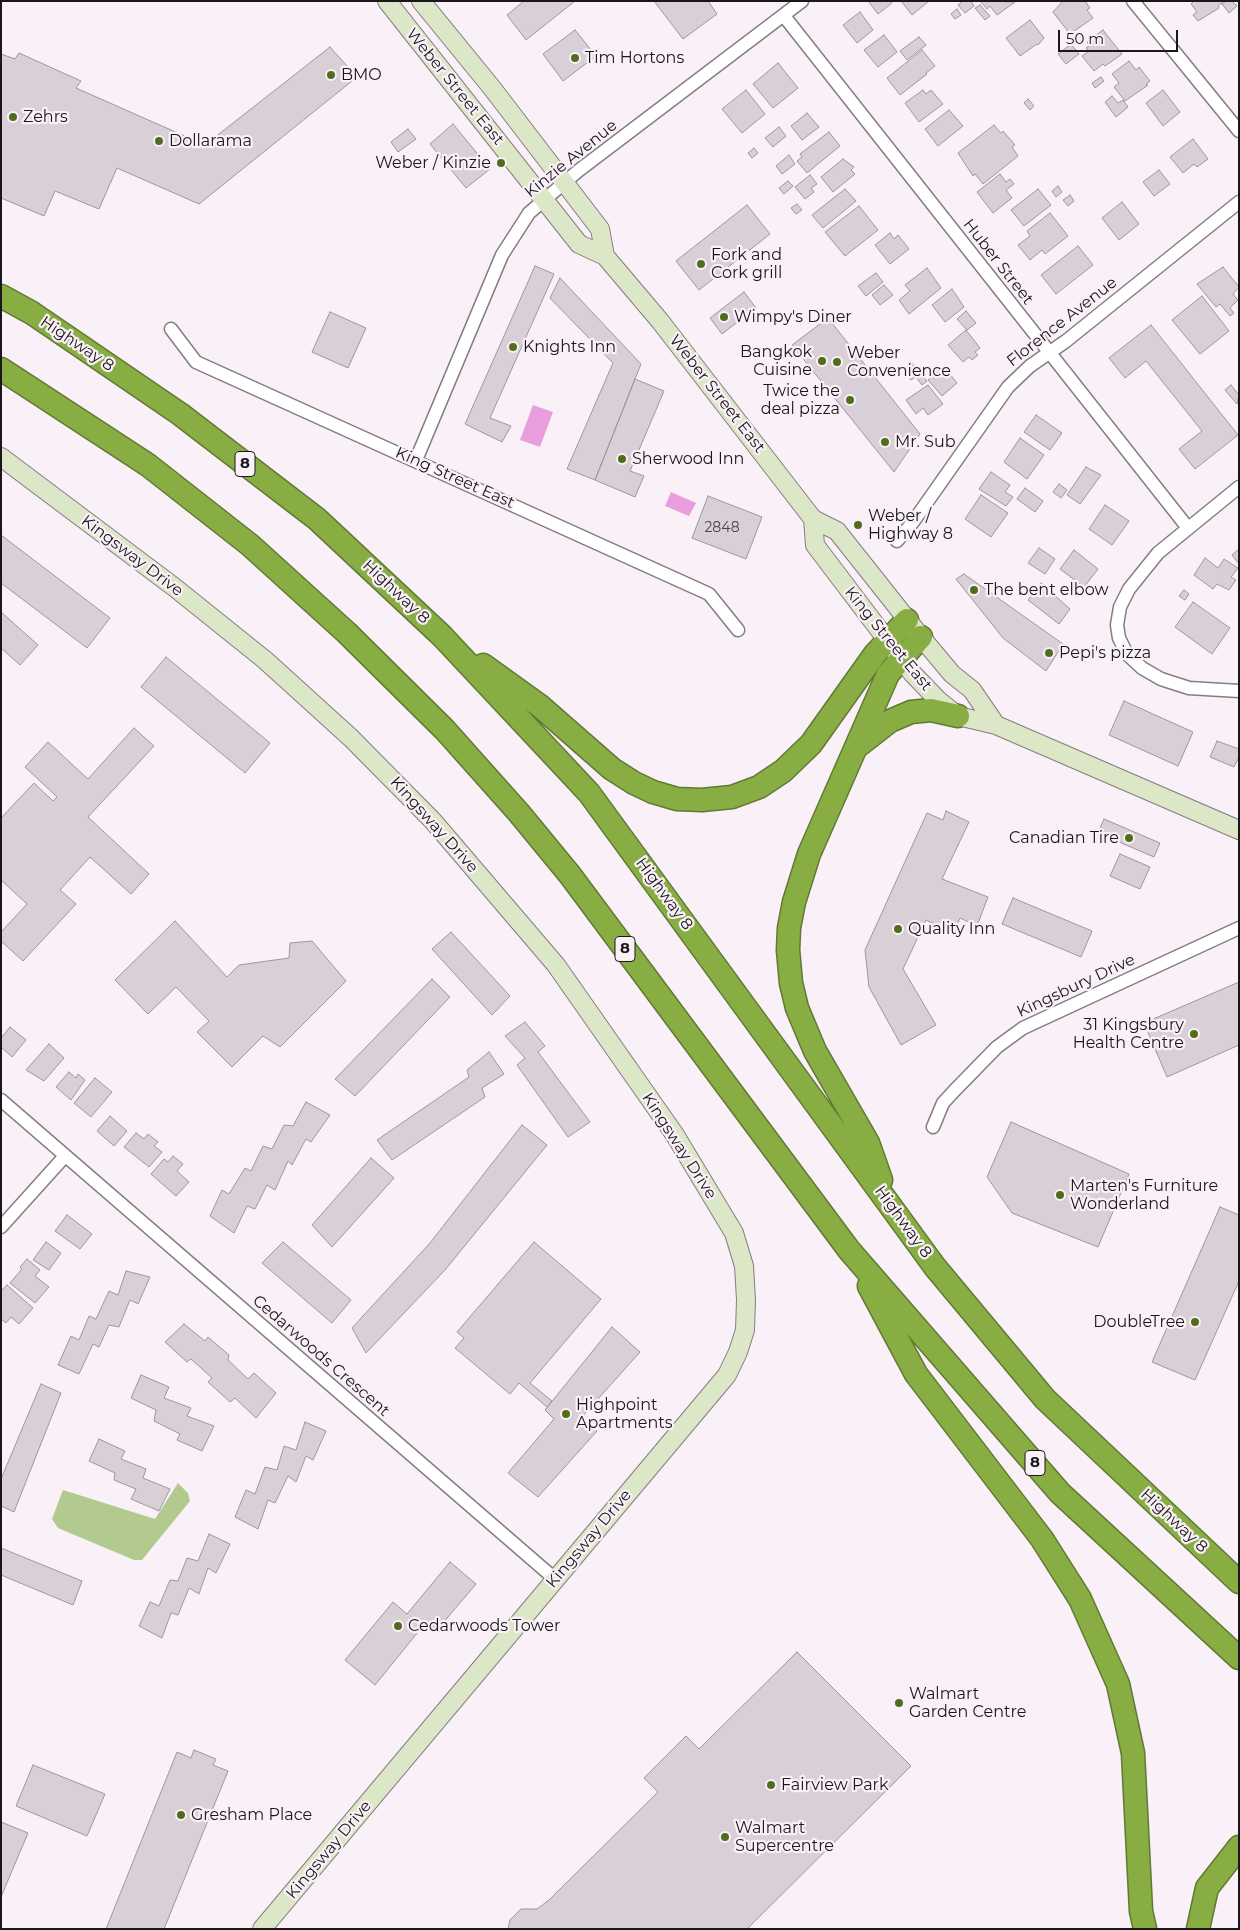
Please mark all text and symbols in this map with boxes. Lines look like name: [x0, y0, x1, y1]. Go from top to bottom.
scale bar: [1060, 20, 1180, 52]
street label: Weber Street East: [402, 25, 508, 149]
text: 50 m: [1066, 29, 1104, 48]
place label: Tim Hortons: [585, 48, 684, 68]
marker: Tim Hortons: [569, 52, 581, 64]
place label: BMO: [341, 65, 382, 85]
marker: BMO: [325, 69, 337, 81]
place label: Zehrs: [23, 107, 68, 127]
marker: Zehrs: [7, 111, 19, 123]
street label: Kinzie Avenue: [521, 116, 621, 202]
place label: Dollarama: [169, 131, 252, 151]
marker: Dollarama: [153, 135, 165, 147]
place label: Weber / Kinzie: [375, 153, 491, 173]
marker: Weber / Kinzie: [495, 157, 507, 169]
street label: Huber Street: [959, 215, 1037, 309]
place label: Fork and Cork grill: [711, 245, 782, 283]
marker: Fork and Cork grill: [695, 258, 707, 270]
street label: Florence Avenue: [1003, 273, 1121, 371]
place label: Wimpy's Diner: [734, 307, 852, 327]
marker: Wimpy's Diner: [718, 311, 730, 323]
street label: Highway 8: [36, 312, 118, 376]
street label: Weber Street East: [665, 331, 769, 457]
place label: Knights Inn: [523, 337, 616, 357]
marker: Knights Inn: [507, 341, 519, 353]
place label: Bangkok Cuisine: [740, 342, 812, 380]
place label: Weber Convenience: [847, 343, 951, 381]
marker: Bangkok Cuisine: [816, 355, 828, 367]
marker: Weber Convenience: [831, 356, 843, 368]
place label: Twice the deal pizza: [761, 381, 840, 419]
marker: Twice the deal pizza: [844, 394, 856, 406]
place label: Mr. Sub: [895, 432, 956, 452]
marker: Mr. Sub: [879, 436, 891, 448]
street label: King Street East: [392, 443, 518, 513]
place label: Sherwood Inn: [632, 449, 744, 469]
road number: 8: [235, 452, 255, 476]
marker: Sherwood Inn: [616, 453, 628, 465]
place label: Weber / Highway 8: [868, 506, 953, 544]
street label: Kingsway Drive: [77, 511, 187, 601]
marker: Weber / Highway 8: [852, 519, 864, 531]
house number: 2848: [704, 520, 740, 536]
street label: Highway 8: [358, 556, 434, 628]
place label: The bent elbow: [984, 580, 1109, 600]
street label: King Street East: [840, 583, 936, 695]
marker: The bent elbow: [968, 584, 980, 596]
place label: Pepi's pizza: [1059, 643, 1151, 663]
marker: Pepi's pizza: [1043, 647, 1055, 659]
street label: Kingsway Drive: [386, 773, 482, 877]
place label: Canadian Tire: [1009, 828, 1119, 848]
marker: Canadian Tire: [1123, 832, 1135, 844]
street label: Highway 8: [631, 854, 697, 934]
place label: Quality Inn: [908, 919, 995, 939]
marker: Quality Inn: [892, 923, 904, 935]
road number: 8: [615, 936, 635, 962]
street label: Kingsbury Drive: [1014, 950, 1138, 1022]
place label: 31 Kingsbury Health Centre: [1073, 1015, 1184, 1053]
marker: 31 Kingsbury Health Centre: [1188, 1028, 1200, 1040]
street label: Kingsway Drive: [638, 1089, 720, 1203]
place label: Marten's Furniture Wonderland: [1070, 1176, 1218, 1214]
street label: Highway 8: [870, 1182, 936, 1262]
marker: Marten's Furniture Wonderland: [1054, 1189, 1066, 1201]
street label: Cedarwoods Crescent: [249, 1291, 393, 1421]
place label: DoubleTree: [1093, 1312, 1185, 1332]
marker: DoubleTree: [1189, 1316, 1201, 1328]
place label: Highpoint Apartments: [576, 1395, 673, 1433]
marker: Highpoint Apartments: [560, 1408, 572, 1420]
road number: 8: [1025, 1450, 1045, 1476]
street label: Highway 8: [1136, 1485, 1212, 1557]
street label: Kingsway Drive: [542, 1486, 636, 1592]
place label: Cedarwoods Tower: [408, 1616, 560, 1636]
marker: Cedarwoods Tower: [392, 1620, 404, 1632]
place label: Walmart Garden Centre: [909, 1684, 1026, 1722]
marker: Walmart Garden Centre: [893, 1697, 905, 1709]
place label: Fairview Park: [781, 1775, 888, 1795]
marker: Fairview Park: [765, 1779, 777, 1791]
street label: Kingsway Drive: [282, 1797, 376, 1903]
place label: Gresham Place: [191, 1805, 312, 1825]
marker: Gresham Place: [175, 1809, 187, 1821]
place label: Walmart Supercentre: [735, 1818, 834, 1856]
marker: Walmart Supercentre: [719, 1831, 731, 1843]

